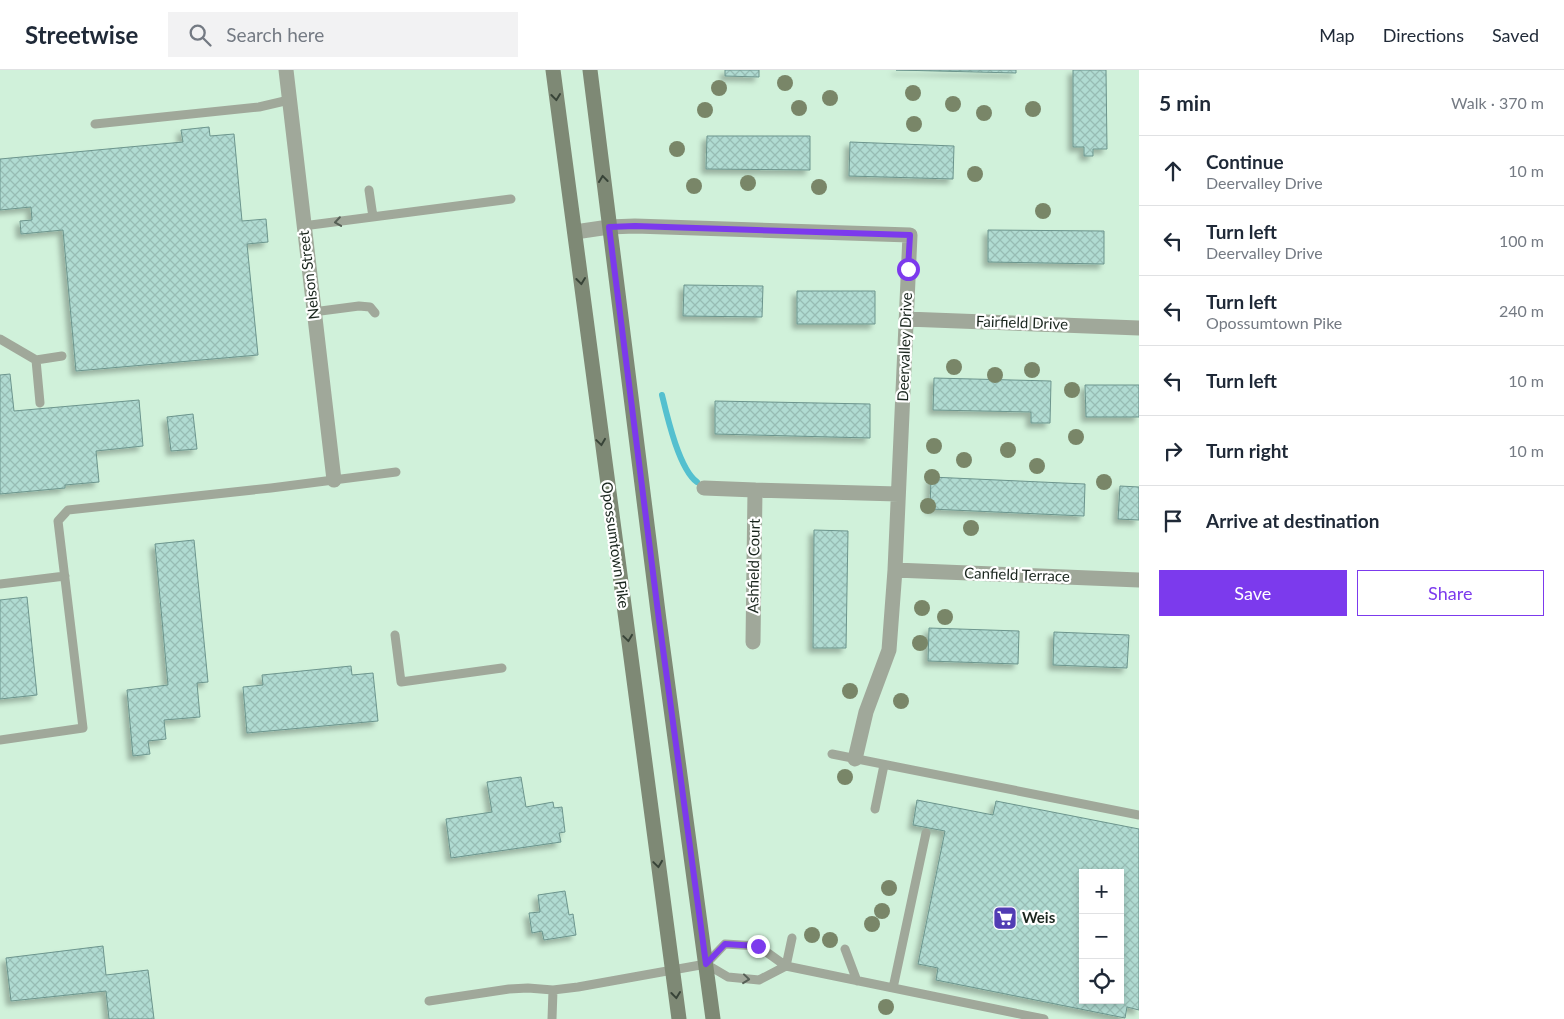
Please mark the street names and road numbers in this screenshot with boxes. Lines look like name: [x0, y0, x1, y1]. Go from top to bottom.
street label: Nelson Street: [294, 229, 322, 321]
street label: Deervalley Drive: [893, 292, 915, 402]
street label: Fairfield Drive: [976, 311, 1068, 333]
street label: Opossumtown Pike: [598, 480, 634, 609]
street label: Ashfield Court: [743, 518, 763, 614]
street label: Canfield Terrace: [964, 563, 1070, 585]

